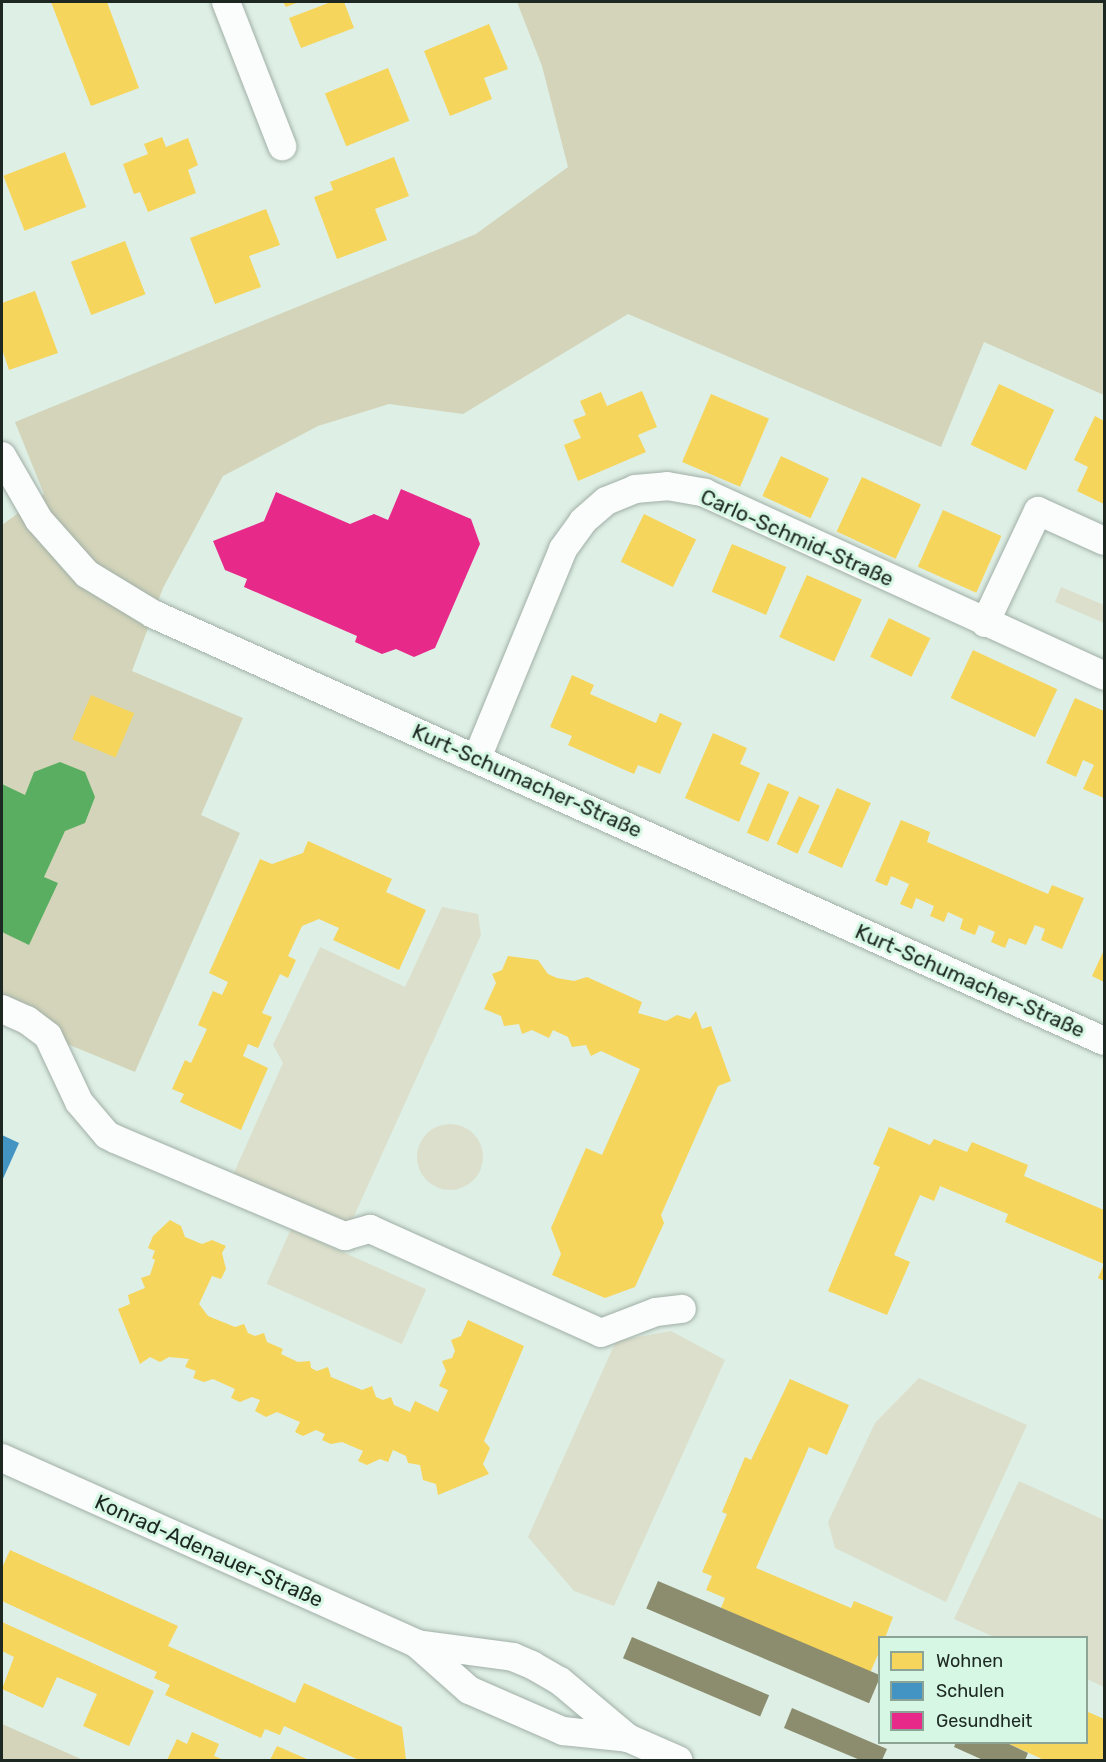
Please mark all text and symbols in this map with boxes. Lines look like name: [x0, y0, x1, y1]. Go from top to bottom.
street label: Carlo-Schmid-Straße: [696, 484, 898, 592]
street label: Kurt-Schumacher-Straße: [408, 719, 646, 843]
street label: Kurt-Schumacher-Straße: [851, 919, 1089, 1043]
street label: Konrad-Adenauer-Straße: [91, 1489, 327, 1613]
legend: [878, 1636, 1088, 1744]
text: Wohnen: [936, 1650, 1003, 1672]
text: Schulen: [936, 1680, 1004, 1702]
text: Gesundheit: [936, 1710, 1032, 1732]

